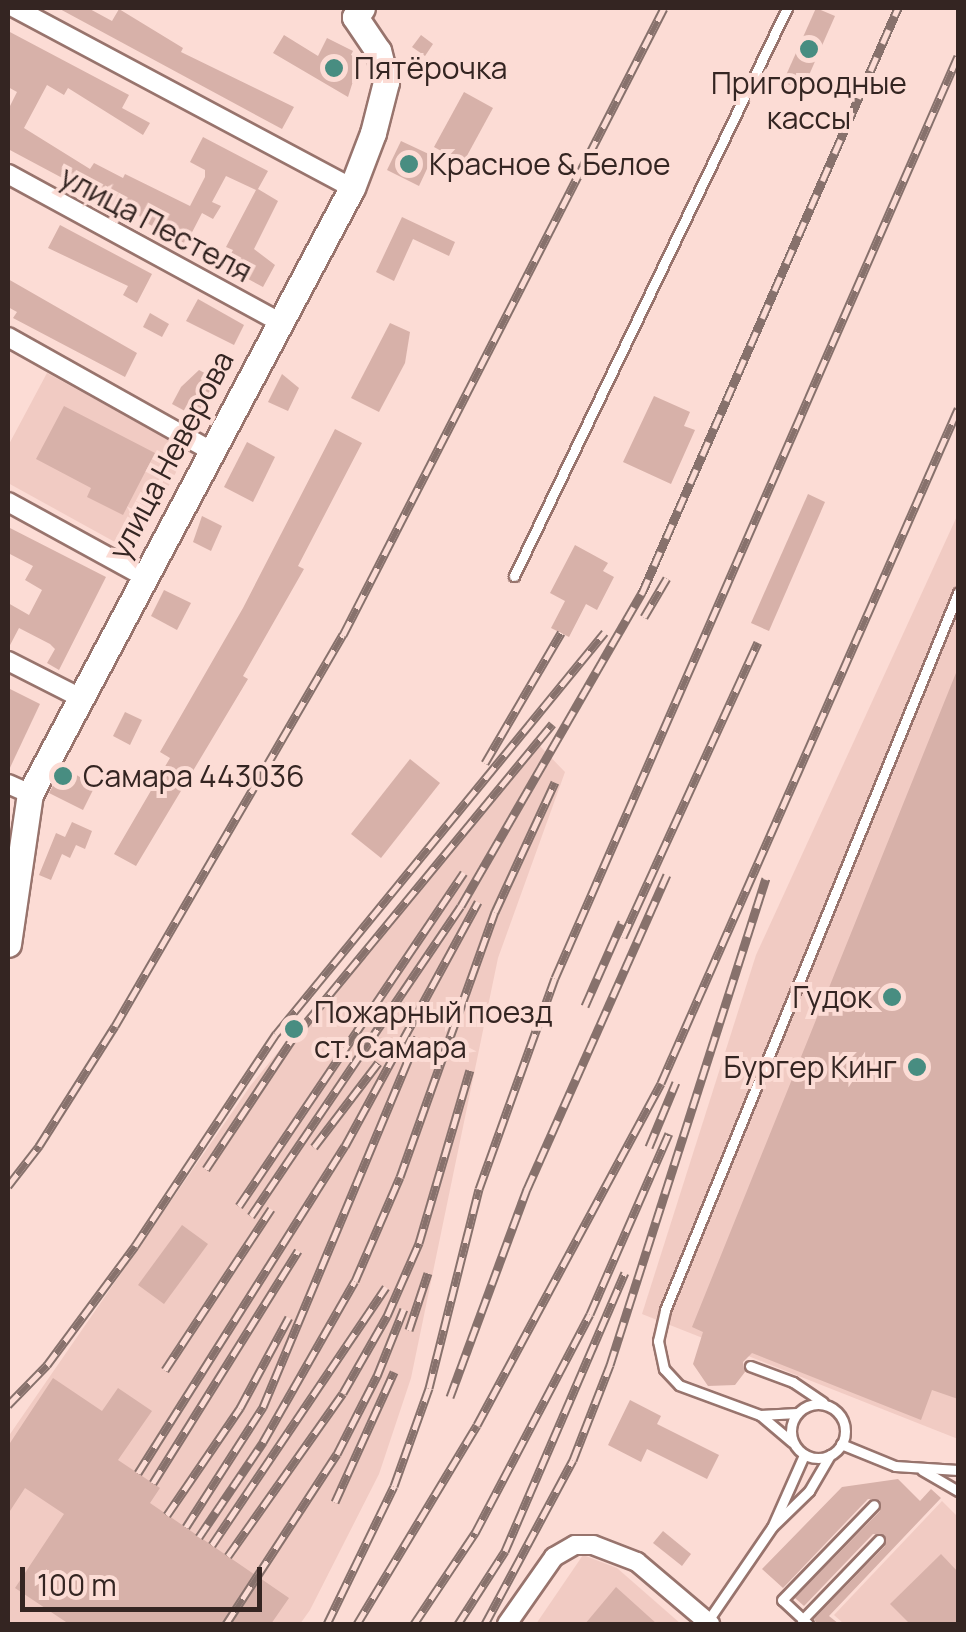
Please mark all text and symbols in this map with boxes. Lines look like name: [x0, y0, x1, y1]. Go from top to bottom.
marker: Пригородные кассы: [798, 38, 820, 60]
place label: Пятёрочка: [354, 50, 507, 86]
marker: Пятёрочка: [323, 57, 345, 79]
place label: Пригородные кассы: [711, 65, 907, 136]
place label: Красное & Белое: [429, 146, 671, 182]
marker: Красное & Белое: [398, 153, 420, 175]
street label: улица Пестеля: [54, 158, 258, 290]
street label: улица Неверова: [101, 345, 241, 565]
place label: Самара 443036: [83, 758, 305, 794]
marker: Самара 443036: [52, 765, 74, 787]
place label: Гудок: [792, 979, 872, 1015]
marker: Гудок: [881, 986, 903, 1008]
place label: Пожарный поезд ст. Самара: [314, 994, 553, 1064]
marker: Пожарный поезд ст. Самара: [283, 1018, 305, 1040]
place label: Бургер Кинг: [723, 1049, 897, 1085]
marker: Бургер Кинг: [906, 1056, 928, 1078]
scale bar: [25, 1547, 268, 1609]
text: 100 m: [37, 1564, 117, 1605]

